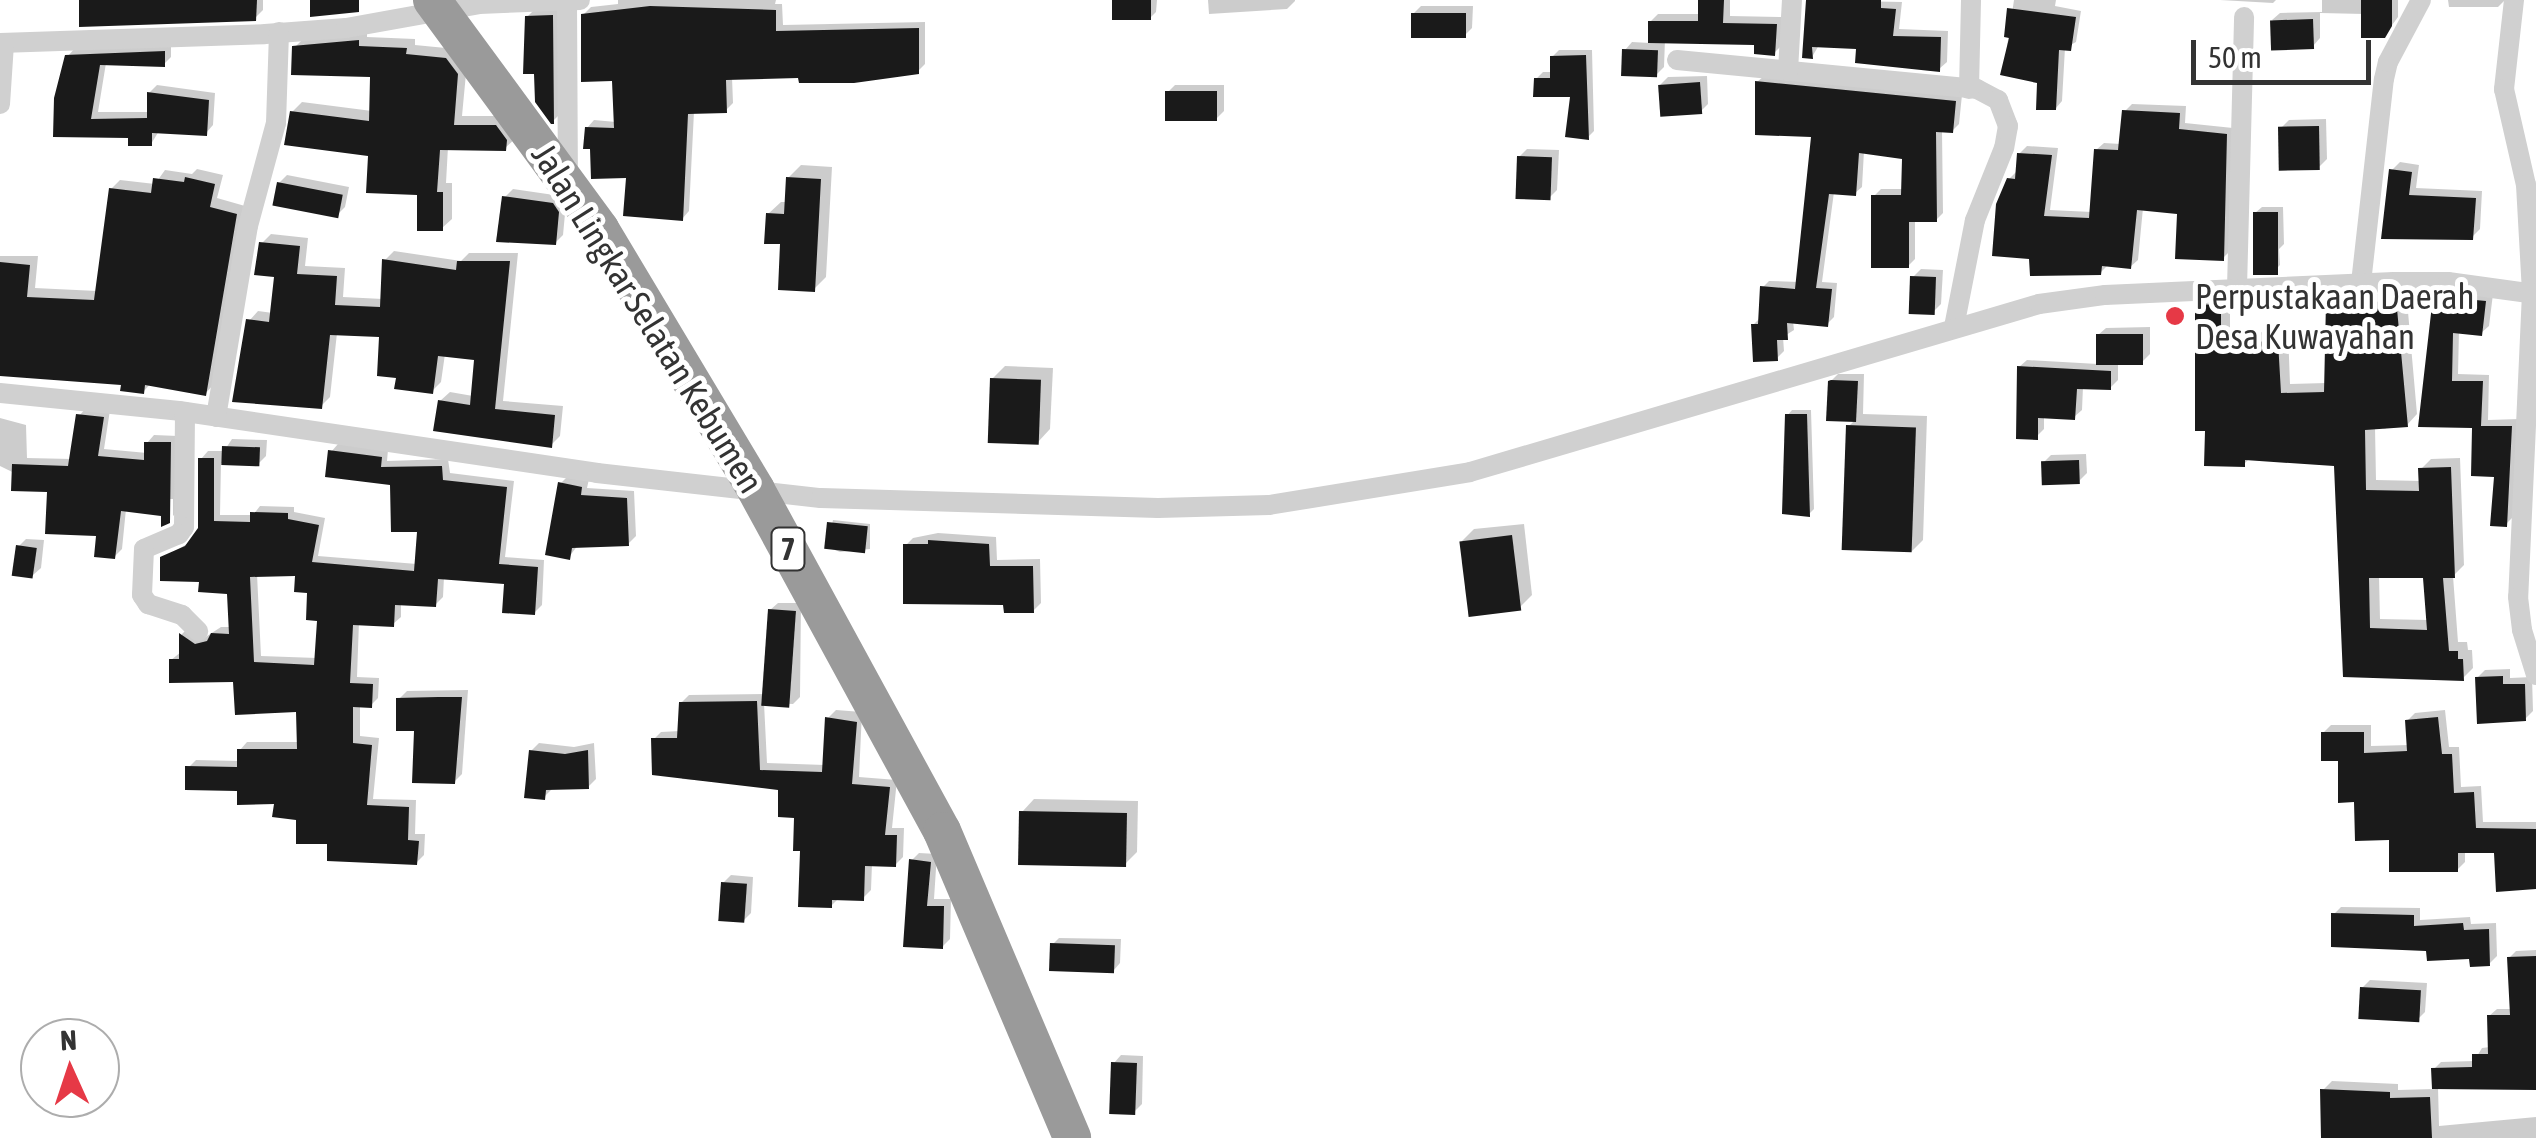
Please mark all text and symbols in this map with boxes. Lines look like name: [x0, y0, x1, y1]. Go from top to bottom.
scale bar: [2196, 20, 2376, 82]
text: 50 m: [2208, 40, 2262, 74]
street label: Jalan Lingkar Selatan Kebumen: [523, 136, 773, 500]
place label: Perpustakaan Daerah Desa Kuwayahan: [2195, 275, 2475, 357]
marker: Perpustakaan Daerah Desa Kuwayahan: [2164, 305, 2186, 327]
road number: 7: [768, 522, 808, 576]
north arrow: [20, 1018, 120, 1118]
text: N: [59, 1024, 78, 1056]

